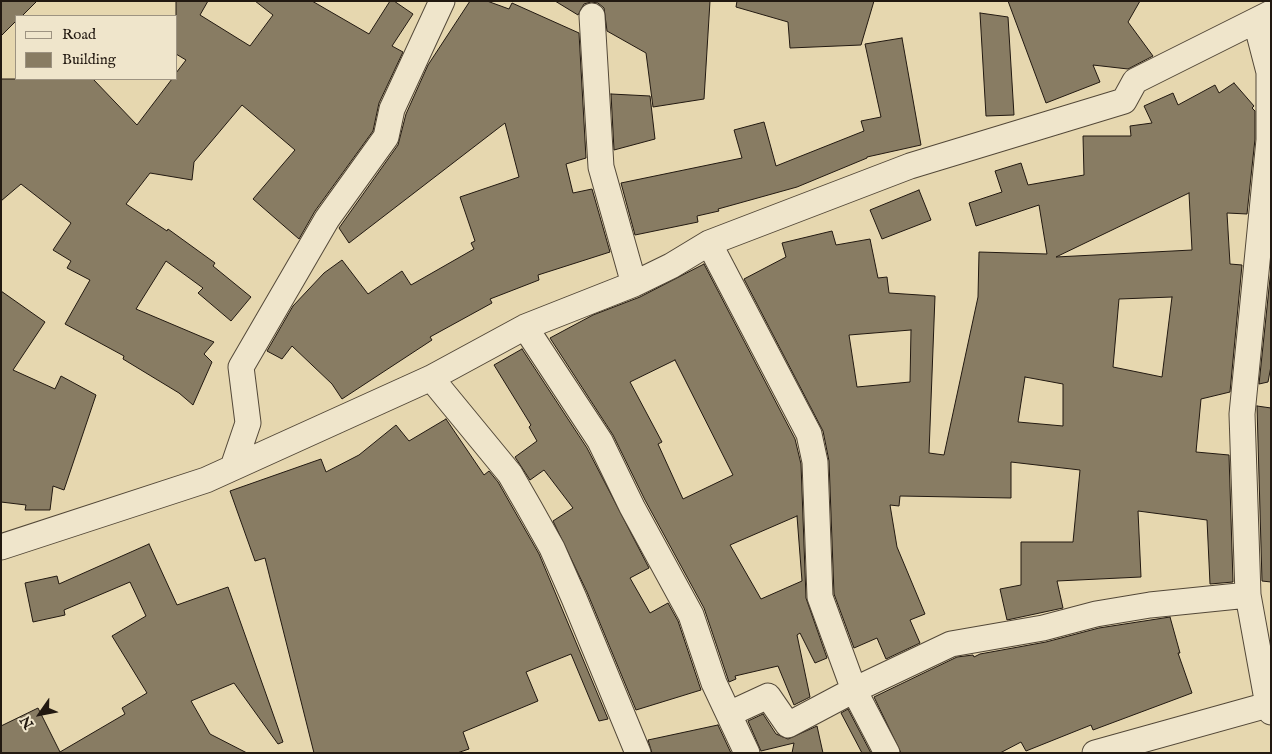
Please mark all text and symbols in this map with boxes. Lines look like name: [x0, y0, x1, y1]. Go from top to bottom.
legend: [15, 15, 178, 80]
text: Road: [62, 25, 96, 44]
text: Building: [62, 50, 116, 69]
north arrow: [15, 689, 65, 739]
text: N: [17, 712, 38, 732]

